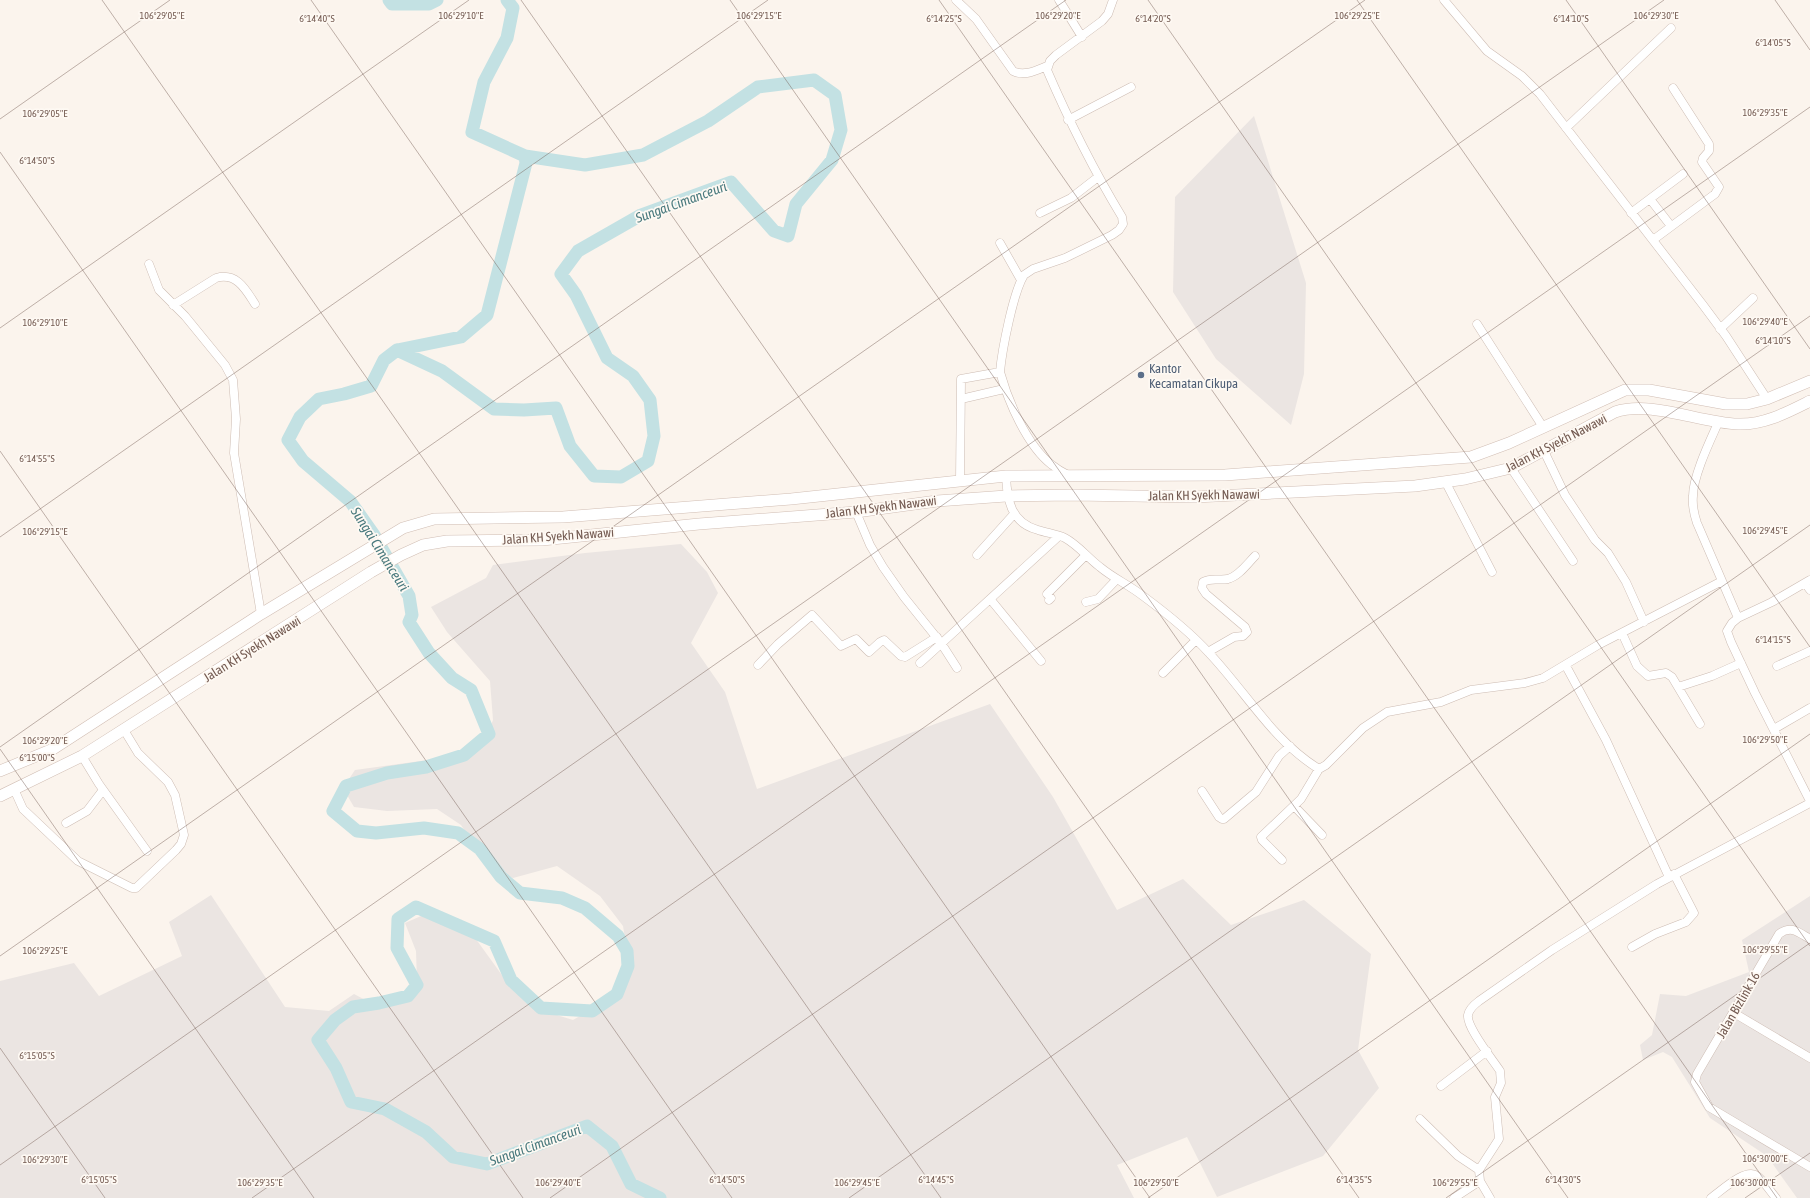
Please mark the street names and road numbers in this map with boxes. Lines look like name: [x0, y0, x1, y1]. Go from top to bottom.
street label: Jalan KH Syekh Nawawi: [1503, 411, 1609, 475]
street label: Jalan KH Syekh Nawawi: [1148, 487, 1260, 503]
street label: Jalan KH Syekh Nawawi: [825, 493, 937, 521]
street label: Jalan KH Syekh Nawawi: [502, 525, 614, 547]
street label: Jalan KH Syekh Nawawi: [201, 613, 303, 685]
street label: Jalan Bizlink 16: [1713, 969, 1763, 1041]

